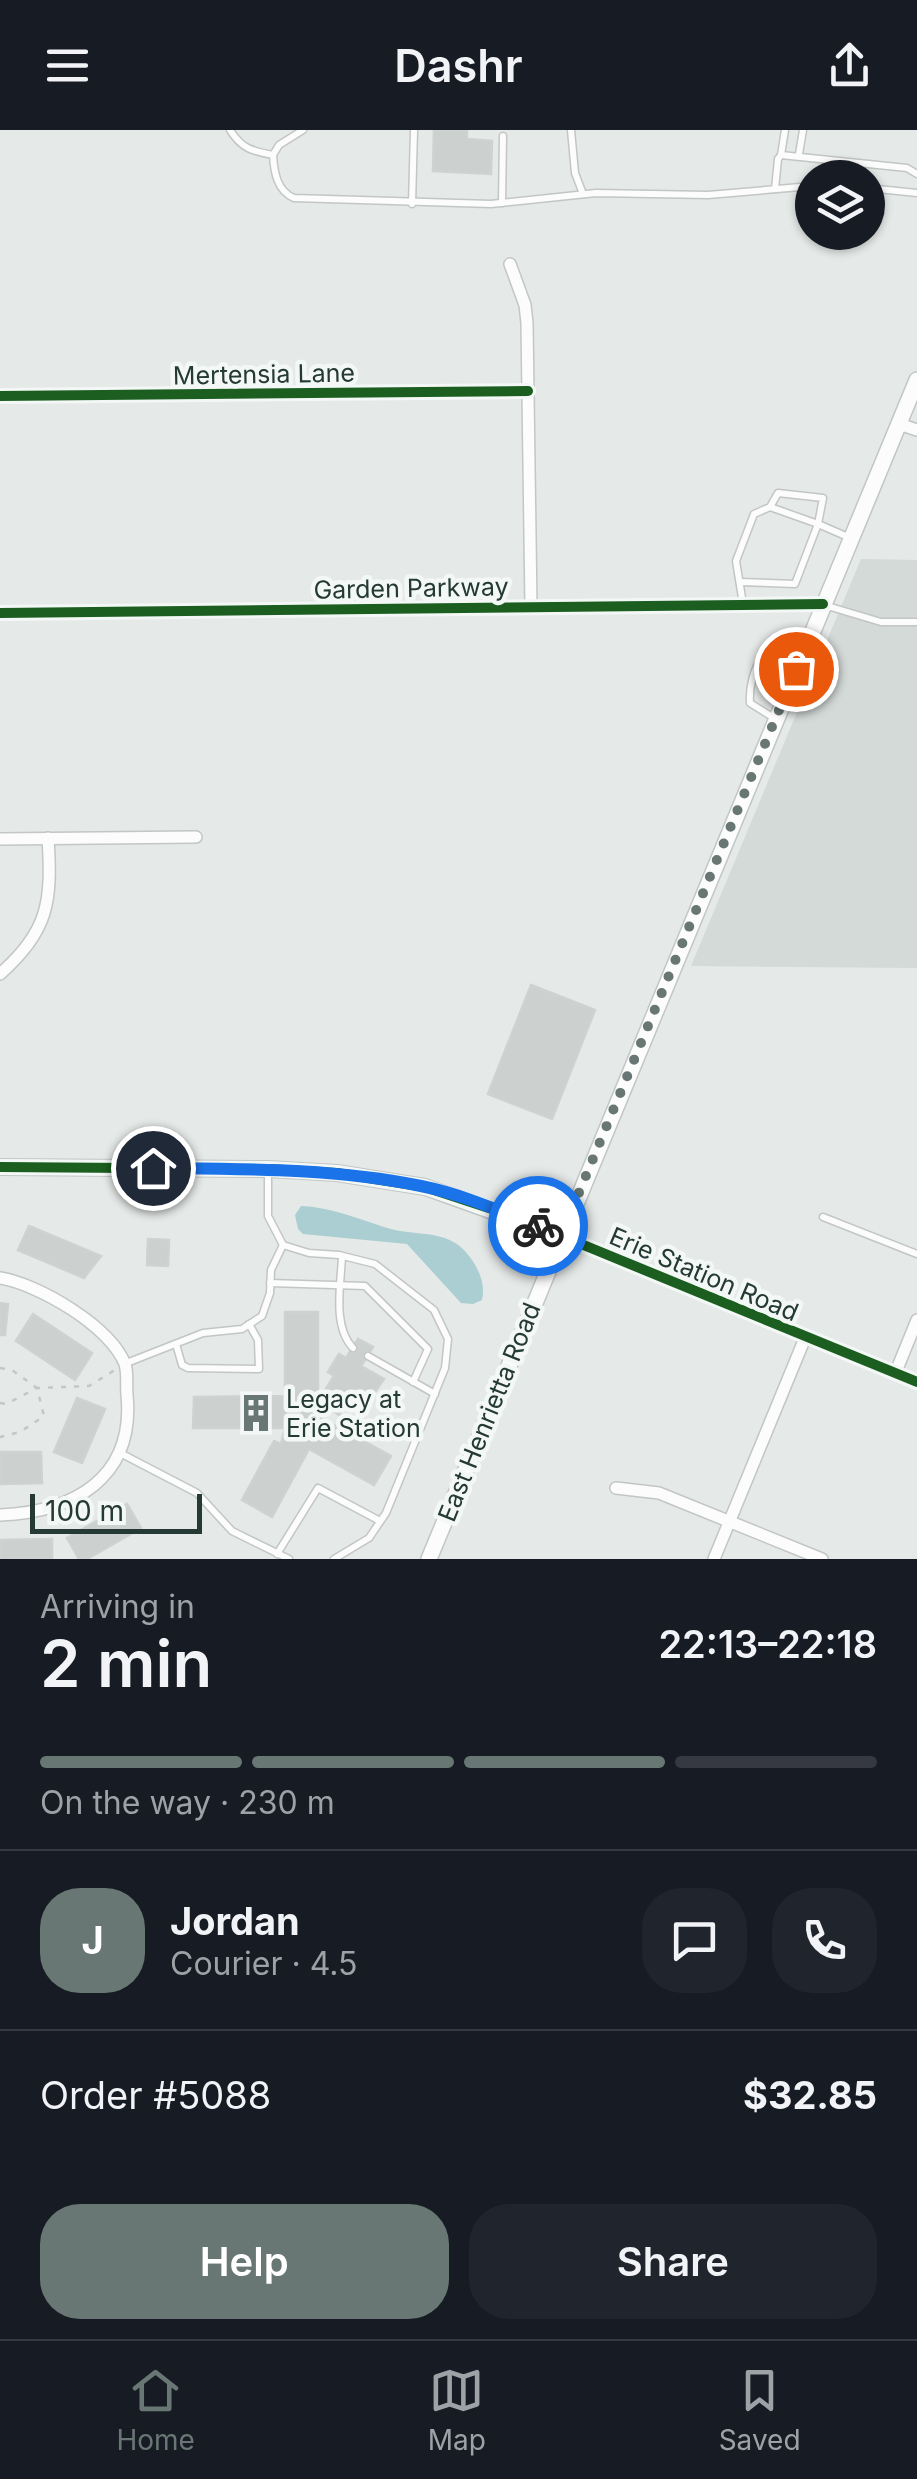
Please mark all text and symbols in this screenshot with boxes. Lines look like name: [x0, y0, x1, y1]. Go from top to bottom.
icon: menu: [40, 38, 95, 93]
text: Dashr: [394, 38, 523, 93]
icon: share: [822, 38, 877, 93]
map controls: [795, 160, 885, 250]
button: layers: [795, 160, 885, 250]
street label: Mertensia Lane: [173, 357, 355, 391]
street label: Garden Parkway: [313, 571, 509, 605]
pin: [754, 627, 839, 712]
icon: bag: [769, 642, 824, 697]
pin: [111, 1126, 196, 1211]
icon: home: [126, 1141, 181, 1196]
courier: [488, 1176, 588, 1276]
icon: bike: [511, 1199, 566, 1254]
street label: Erie Station Road: [605, 1221, 803, 1327]
street label: East Henrietta Road: [431, 1298, 547, 1526]
place label: Legacy at Erie Station: [286, 1384, 421, 1443]
building icon: Legacy at Erie Station: [235, 1392, 277, 1434]
scale bar: [30, 1489, 202, 1534]
text: 100 m: [45, 1494, 124, 1528]
text: Arriving in: [40, 1587, 195, 1626]
text: 22:13–22:18: [658, 1621, 877, 1667]
text: 2 min: [40, 1624, 212, 1703]
text: On the way · 230 m: [40, 1783, 335, 1822]
button: chat: [642, 1888, 747, 1993]
button: phone: [772, 1888, 877, 1993]
text: Jordan: [170, 1898, 300, 1944]
text: J: [81, 1917, 104, 1963]
text: Courier · 4.5: [170, 1944, 358, 1983]
text: Order #5088: [40, 2072, 271, 2118]
text: $32.85: [743, 2072, 877, 2118]
button: Help: [40, 2204, 449, 2319]
button: Share: [469, 2204, 877, 2319]
tab: Home: [116, 2363, 195, 2457]
tab: Map: [428, 2363, 486, 2457]
tab: Saved: [719, 2363, 801, 2457]

